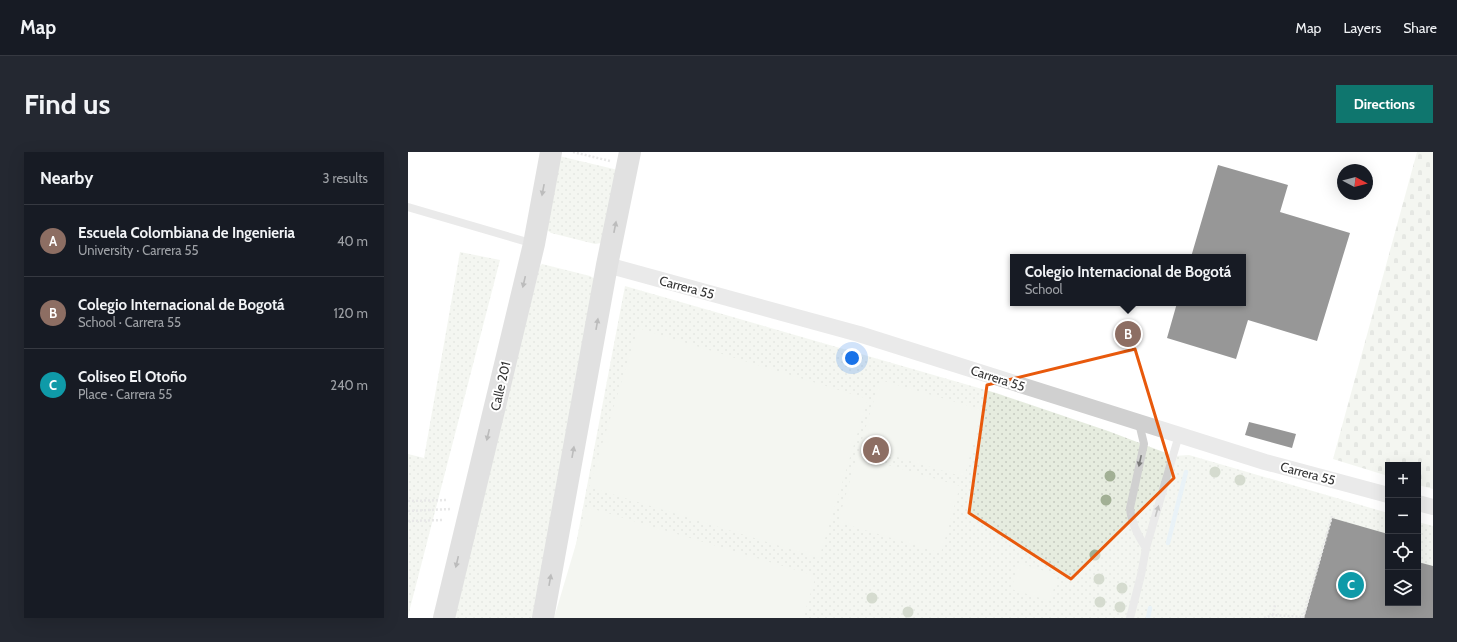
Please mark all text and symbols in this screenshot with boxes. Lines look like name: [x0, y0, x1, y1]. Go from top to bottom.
text: Map: [20, 16, 56, 39]
text: Map: [1296, 19, 1321, 37]
text: Layers: [1343, 19, 1381, 37]
text: Share: [1403, 19, 1437, 37]
button: Directions: [1336, 85, 1433, 123]
text: Find us: [24, 87, 110, 121]
north arrow: [1337, 164, 1373, 200]
text: Nearby: [40, 168, 93, 188]
text: 3 results: [322, 170, 368, 186]
one-way arrow: [540, 184, 546, 196]
one-way arrow: [612, 221, 618, 233]
text: Escuela Colombiana de Ingenieria: [78, 224, 295, 242]
text: A: [49, 233, 57, 249]
text: 40 m: [337, 233, 368, 249]
text: University · Carrera 55: [78, 242, 199, 258]
popup: [1010, 254, 1246, 306]
text: Colegio Internacional de Bogotá: [1025, 263, 1231, 281]
street label: Carrera 55: [658, 272, 716, 302]
one-way arrow: [521, 275, 527, 288]
text: School: [1025, 281, 1063, 297]
text: Colegio Internacional de Bogotá: [78, 296, 285, 314]
text: B: [49, 305, 57, 321]
text: 120 m: [334, 305, 368, 321]
text: School · Carrera 55: [78, 314, 181, 330]
one-way arrow: [594, 318, 600, 330]
pin: B: [1115, 319, 1141, 349]
your location: [842, 348, 862, 368]
street label: Calle 201: [487, 360, 513, 412]
street label: Carrera 55: [969, 362, 1027, 394]
text: Coliseo El Otoño: [78, 368, 187, 386]
text: C: [49, 377, 57, 393]
text: 240 m: [330, 377, 368, 393]
text: Place · Carrera 55: [78, 386, 172, 402]
one-way arrow: [484, 429, 490, 441]
pin: A: [863, 435, 889, 465]
one-way arrow: [571, 446, 577, 458]
one-way arrow: [1136, 455, 1142, 467]
street label: Carrera 55: [1279, 458, 1337, 488]
map controls: [1385, 462, 1421, 606]
button: +: [1385, 462, 1421, 498]
button: −: [1385, 498, 1421, 534]
one-way arrow: [1154, 504, 1160, 516]
button: locate: [1385, 534, 1421, 570]
one-way arrow: [454, 555, 460, 568]
pin: C: [1338, 570, 1364, 600]
button: layers: [1385, 570, 1421, 606]
one-way arrow: [547, 574, 553, 586]

